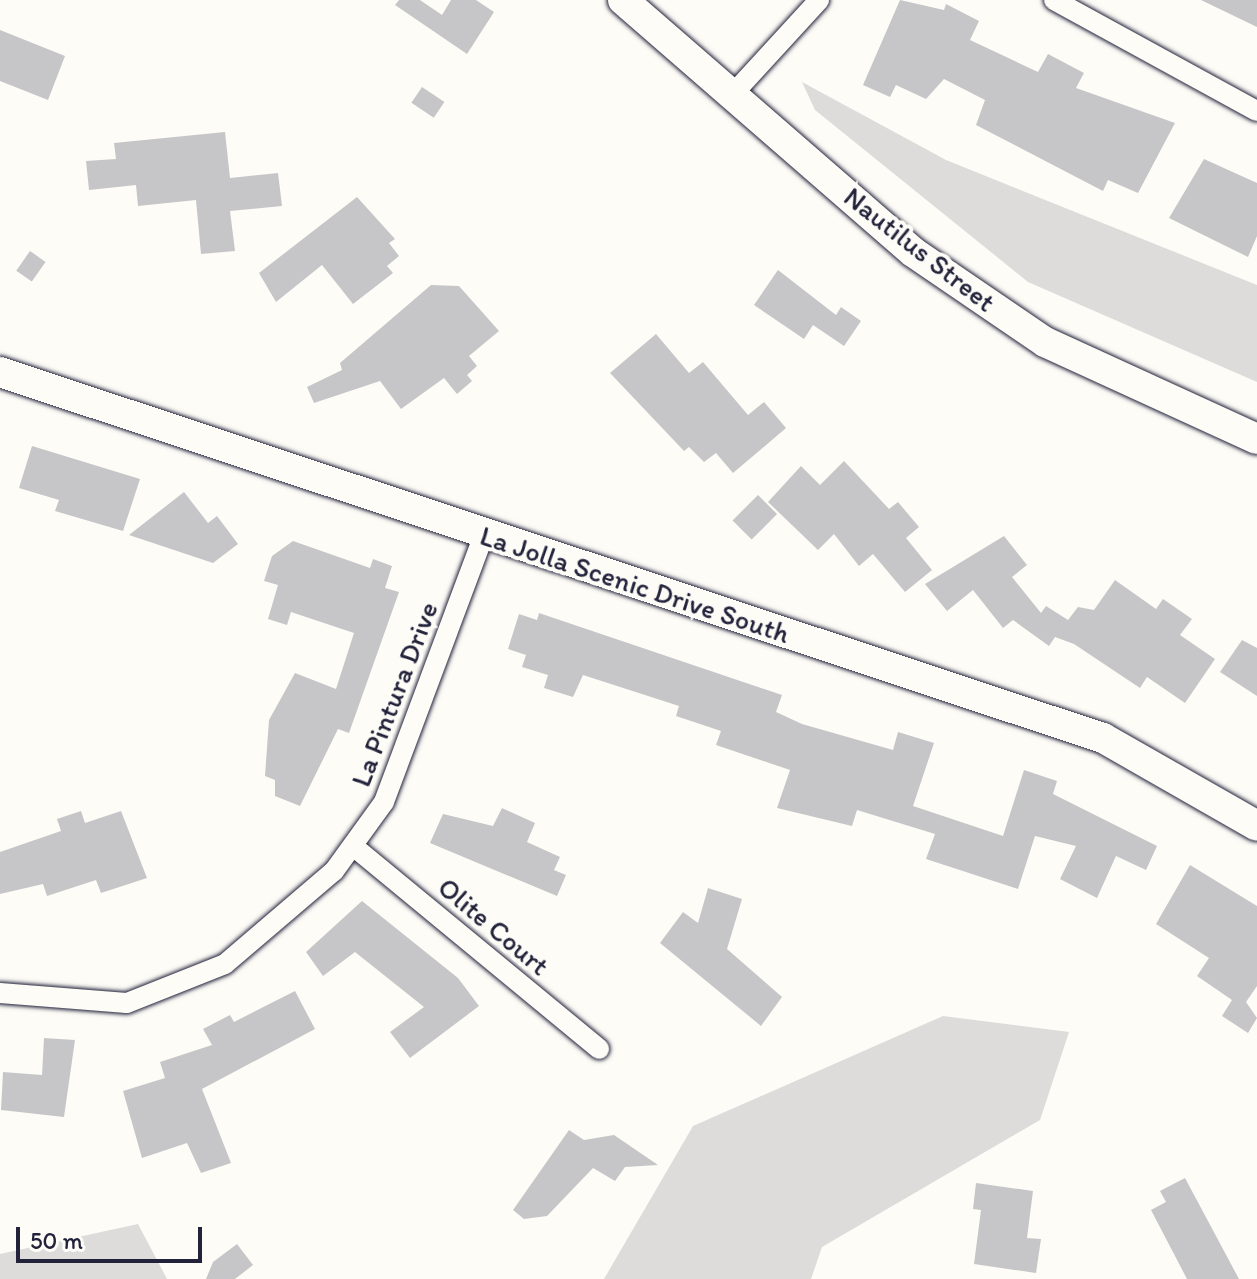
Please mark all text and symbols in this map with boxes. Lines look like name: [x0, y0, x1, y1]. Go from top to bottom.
street label: Nautilus Street: [838, 180, 1002, 318]
street label: La Jolla Scenic Drive South: [477, 518, 793, 650]
street label: La Pintura Drive: [343, 597, 445, 791]
street label: Olite Court: [432, 870, 556, 982]
scale bar: [20, 1211, 206, 1261]
text: 50 m: [30, 1226, 83, 1255]

